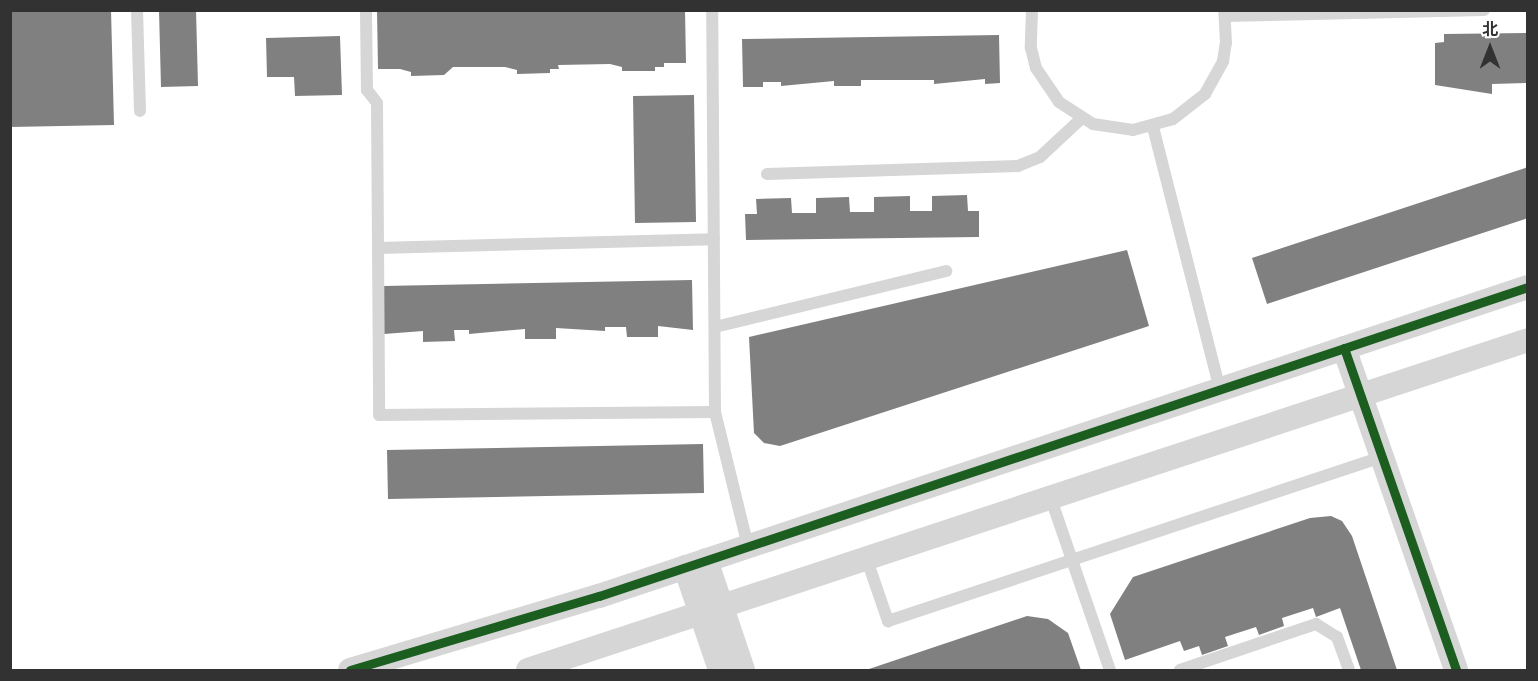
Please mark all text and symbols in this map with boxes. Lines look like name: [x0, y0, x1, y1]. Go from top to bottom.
north arrow: [1460, 18, 1520, 78]
text: 北: [1482, 20, 1498, 39]

